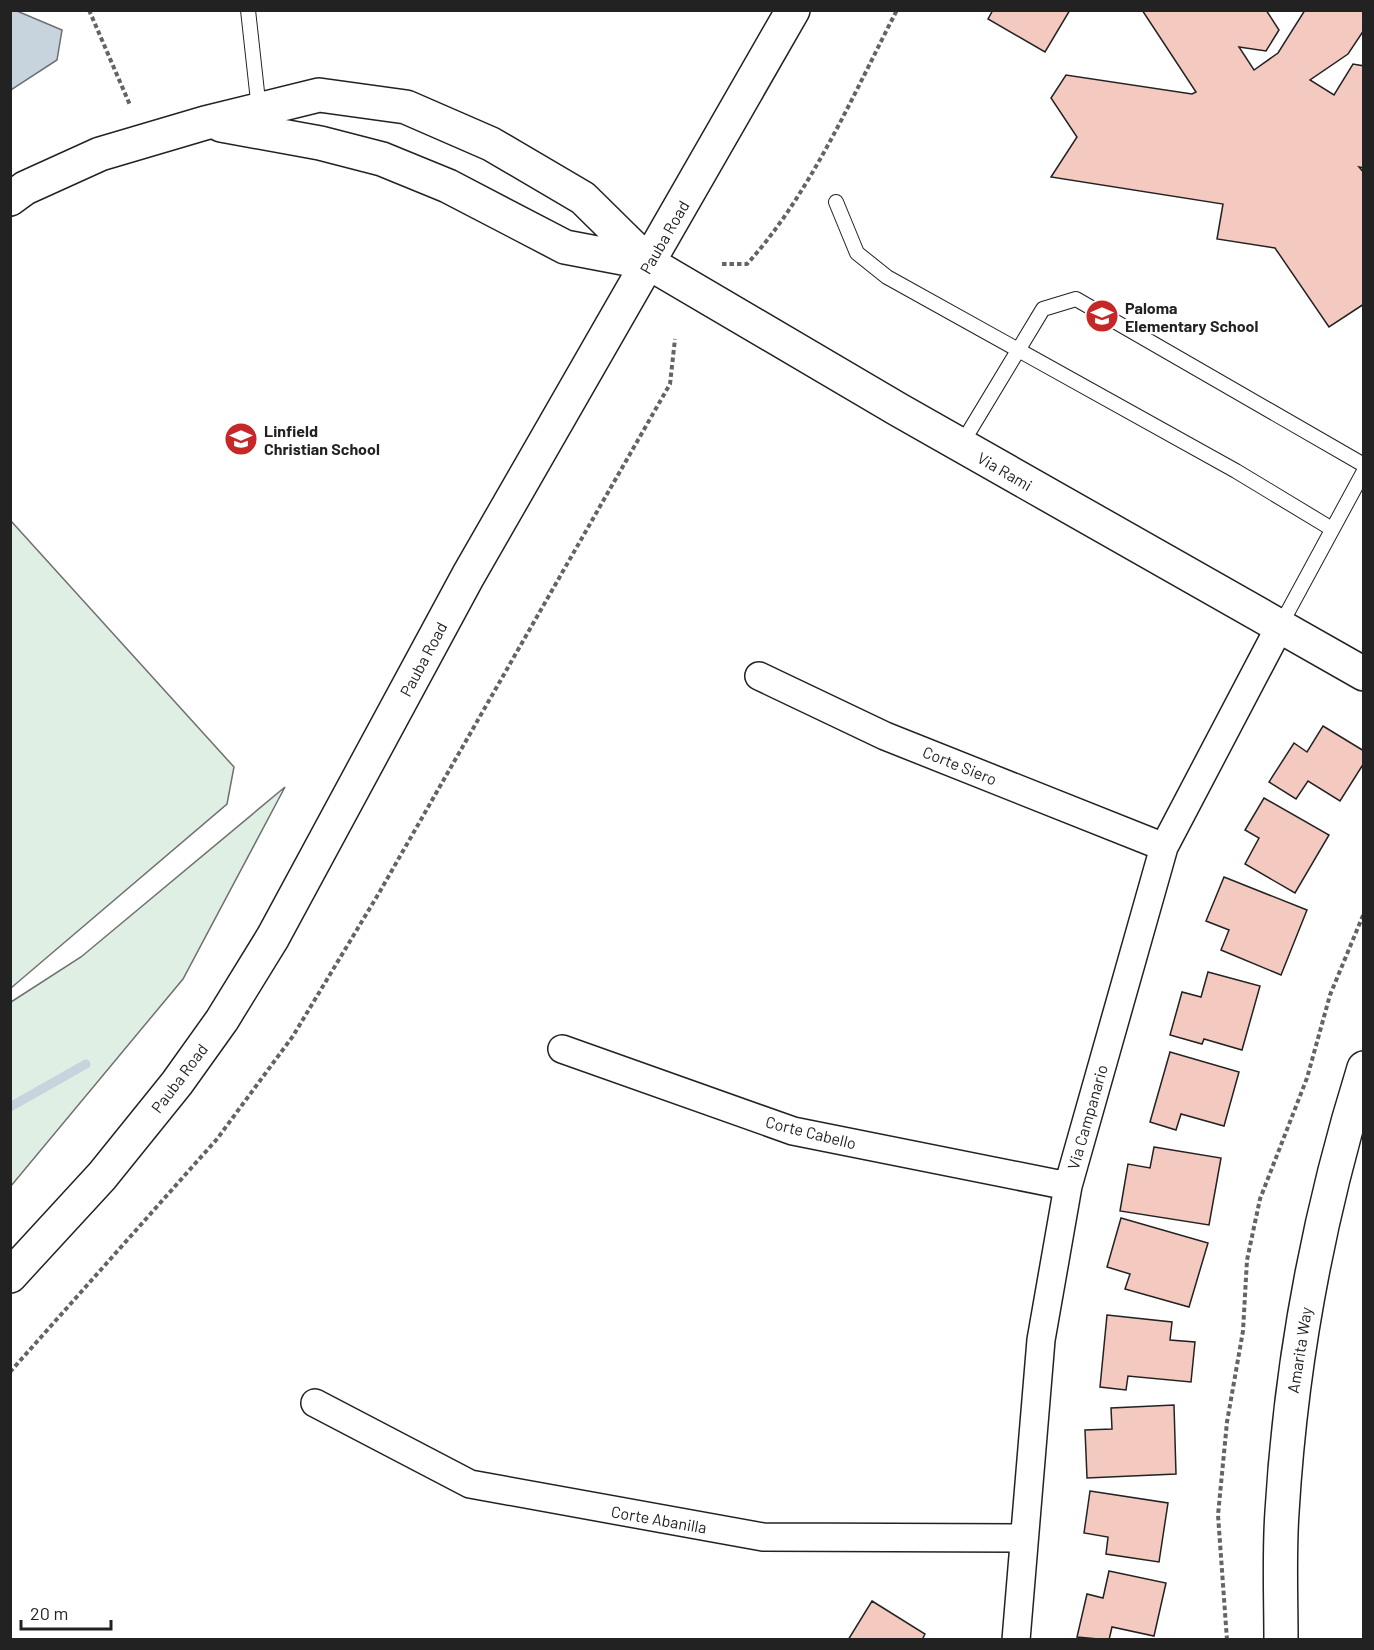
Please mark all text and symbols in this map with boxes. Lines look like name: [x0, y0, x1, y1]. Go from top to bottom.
street label: Pauba Road: [635, 197, 693, 277]
school or university icon: Paloma Elementary School: [1084, 298, 1120, 334]
place label: Paloma Elementary School: [1125, 298, 1259, 335]
school or university icon: Linfield Christian School: [223, 421, 259, 457]
place label: Linfield Christian School: [264, 421, 380, 458]
street label: Via Rami: [974, 448, 1036, 494]
street label: Pauba Road: [395, 618, 451, 700]
street label: Corte Siero: [920, 742, 1000, 788]
street label: Pauba Road: [147, 1040, 211, 1116]
street label: Via Campanario: [1063, 1062, 1111, 1172]
street label: Corte Cabello: [764, 1112, 858, 1152]
street label: Amarita Way: [1283, 1305, 1315, 1394]
street label: Corte Abanilla: [610, 1501, 708, 1537]
scale bar: [21, 1593, 111, 1631]
text: 20 m: [30, 1602, 68, 1624]

